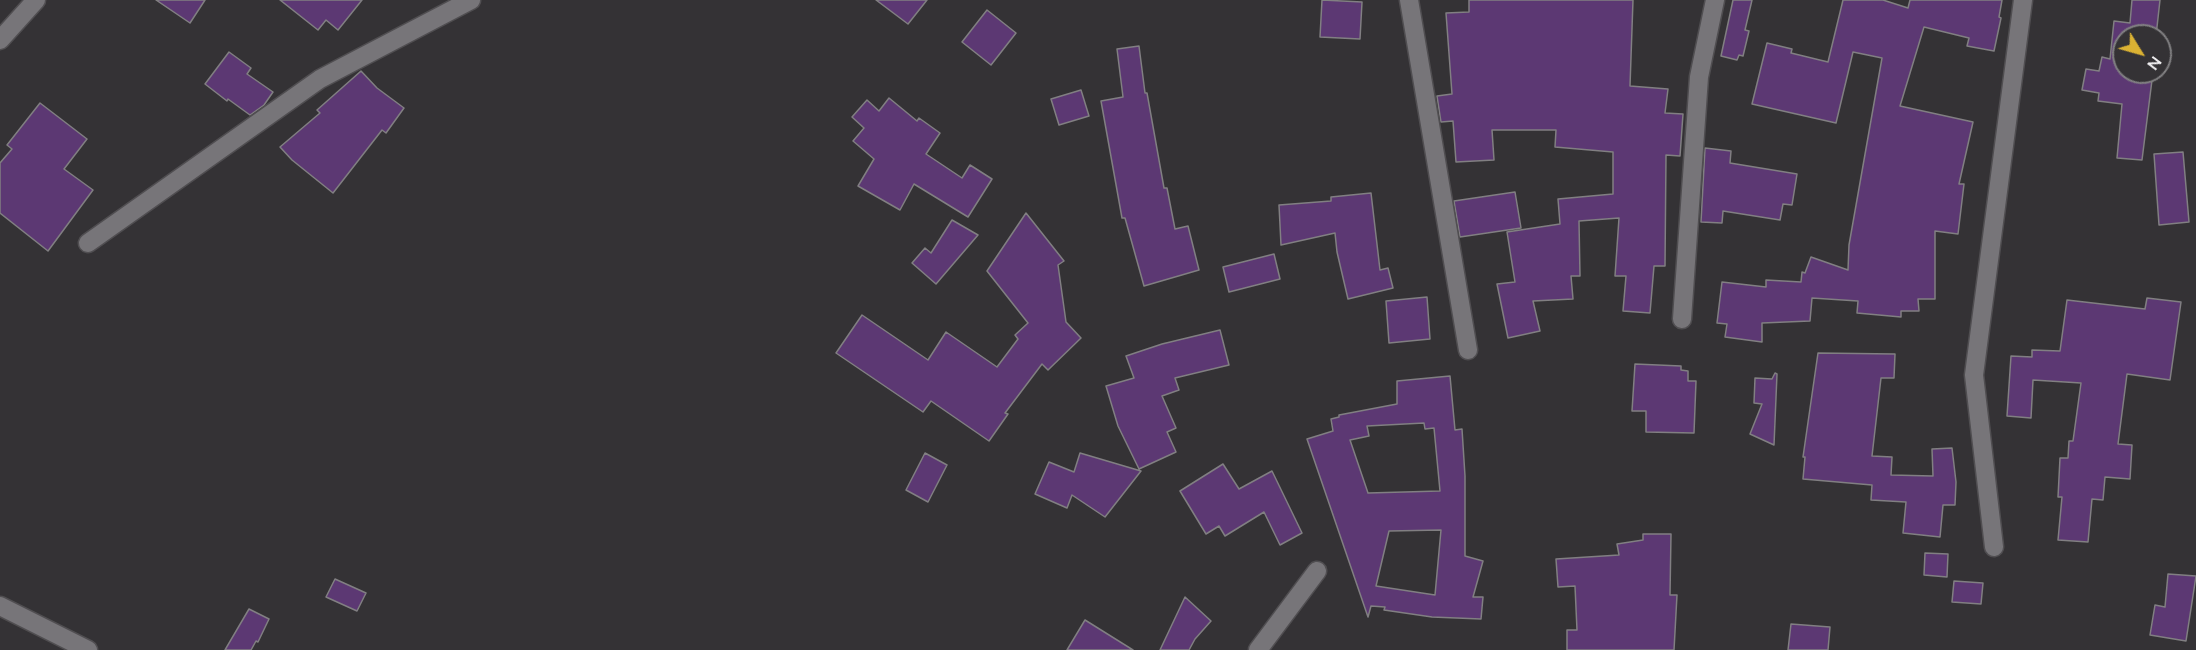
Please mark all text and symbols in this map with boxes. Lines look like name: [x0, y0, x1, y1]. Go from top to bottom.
north arrow: [2112, 24, 2172, 84]
text: N: [2144, 53, 2166, 75]

